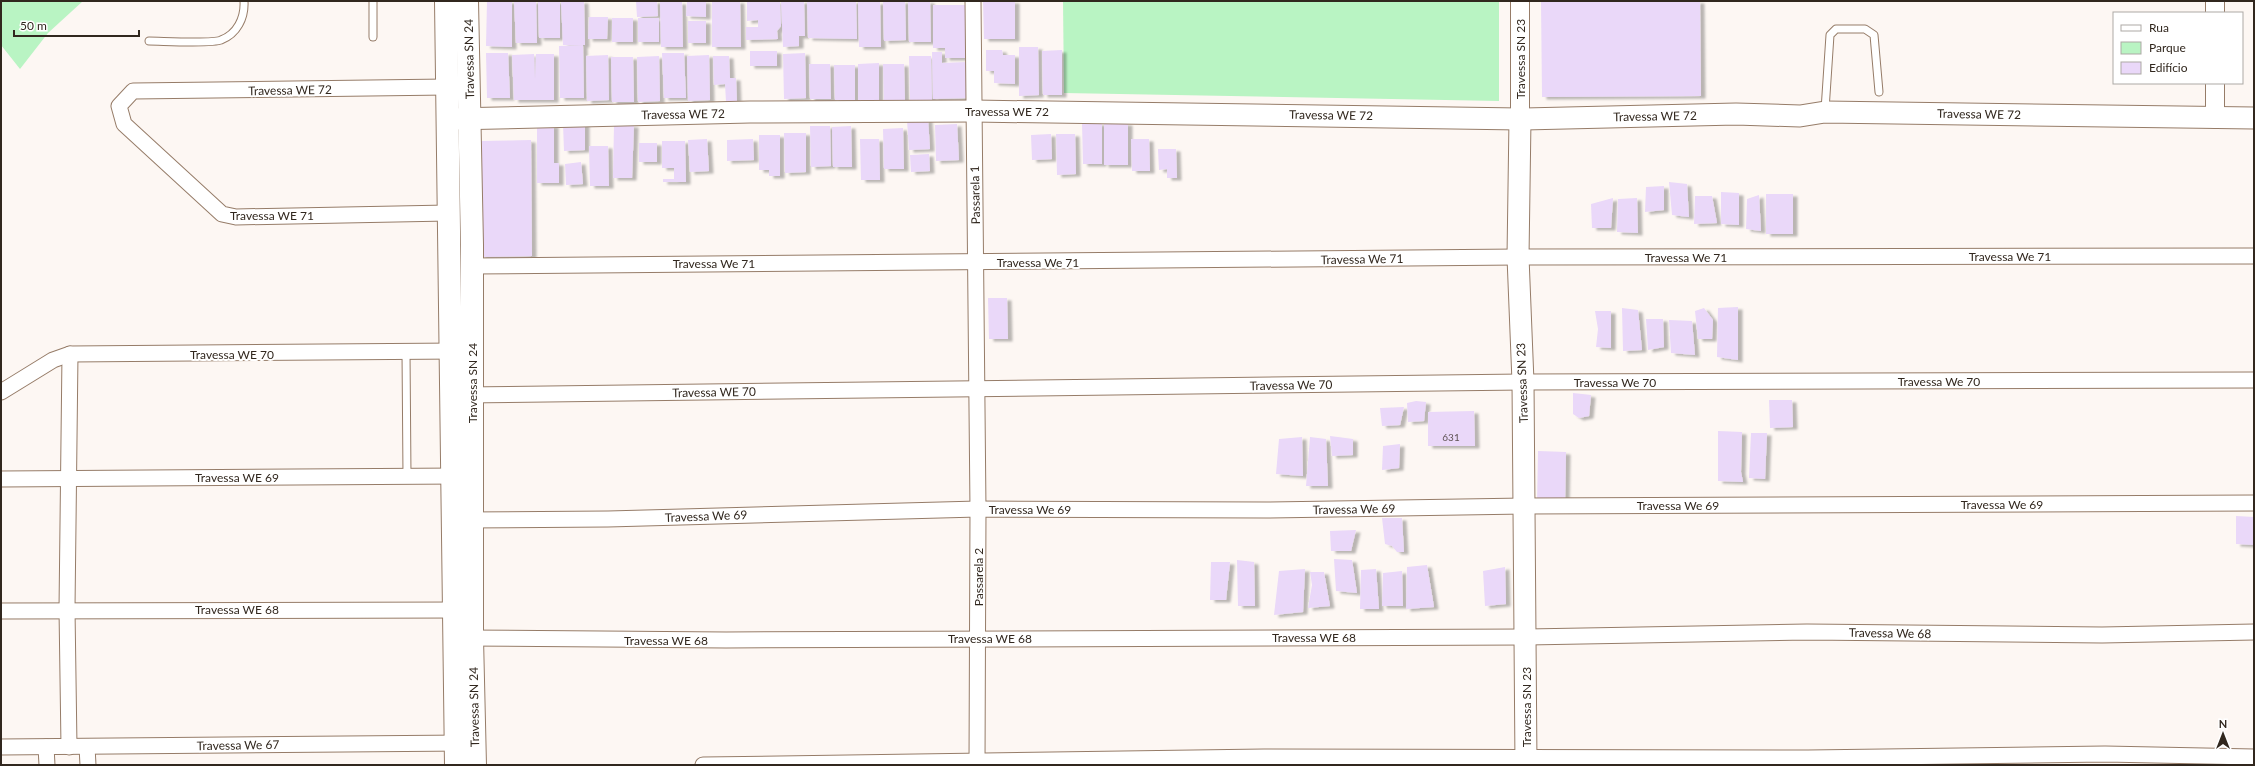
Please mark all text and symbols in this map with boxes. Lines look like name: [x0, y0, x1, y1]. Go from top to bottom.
scale bar: [14, 12, 139, 38]
legend: [2113, 12, 2243, 84]
text: 50 m: [20, 18, 47, 33]
street label: Travessa SN 24: [461, 19, 477, 99]
street label: Travessa SN 23: [1513, 19, 1528, 99]
text: Rua: [2149, 20, 2169, 35]
text: Parque: [2149, 40, 2186, 55]
text: Edifício: [2149, 60, 2188, 75]
street label: Travessa WE 72: [248, 82, 332, 98]
street label: Travessa WE 72: [965, 104, 1049, 119]
street label: Travessa WE 72: [641, 106, 725, 122]
street label: Travessa WE 72: [1937, 106, 2021, 122]
street label: Travessa WE 72: [1289, 107, 1373, 123]
street label: Travessa WE 72: [1613, 108, 1697, 124]
street label: Passarela 1: [967, 166, 983, 224]
street label: Travessa WE 71: [230, 208, 314, 223]
street label: Travessa We 71: [1969, 249, 2051, 264]
street label: Travessa We 71: [1645, 250, 1727, 265]
street label: Travessa We 71: [1321, 251, 1403, 267]
street label: Travessa We 71: [997, 255, 1079, 270]
street label: Travessa We 71: [673, 256, 755, 271]
street label: Travessa SN 24: [465, 343, 480, 423]
street label: Travessa SN 23: [1513, 343, 1531, 423]
street label: Travessa WE 70: [190, 347, 274, 362]
street label: Travessa We 70: [1898, 374, 1980, 389]
street label: Travessa We 70: [1574, 375, 1656, 390]
street label: Travessa We 70: [1250, 377, 1332, 393]
street label: Travessa WE 70: [672, 384, 756, 400]
house number: 631: [1442, 431, 1460, 443]
street label: Travessa WE 69: [195, 470, 279, 485]
street label: Travessa We 69: [1961, 497, 2043, 512]
street label: Travessa We 69: [1637, 498, 1719, 513]
street label: Travessa We 69: [1313, 501, 1395, 517]
street label: Travessa We 69: [989, 502, 1071, 517]
street label: Travessa We 69: [664, 507, 748, 525]
street label: Passarela 2: [971, 548, 986, 606]
street label: Travessa WE 68: [195, 602, 279, 617]
street label: Travessa We 68: [1849, 625, 1931, 641]
street label: Travessa WE 68: [1272, 630, 1356, 645]
street label: Travessa WE 68: [948, 631, 1032, 646]
street label: Travessa WE 68: [624, 633, 708, 648]
street label: Travessa SN 24: [466, 667, 482, 747]
street label: Travessa SN 23: [1519, 667, 1534, 747]
north arrow: [2203, 714, 2243, 754]
text: N: [2219, 717, 2227, 730]
street label: Travessa We 67: [197, 737, 279, 753]

